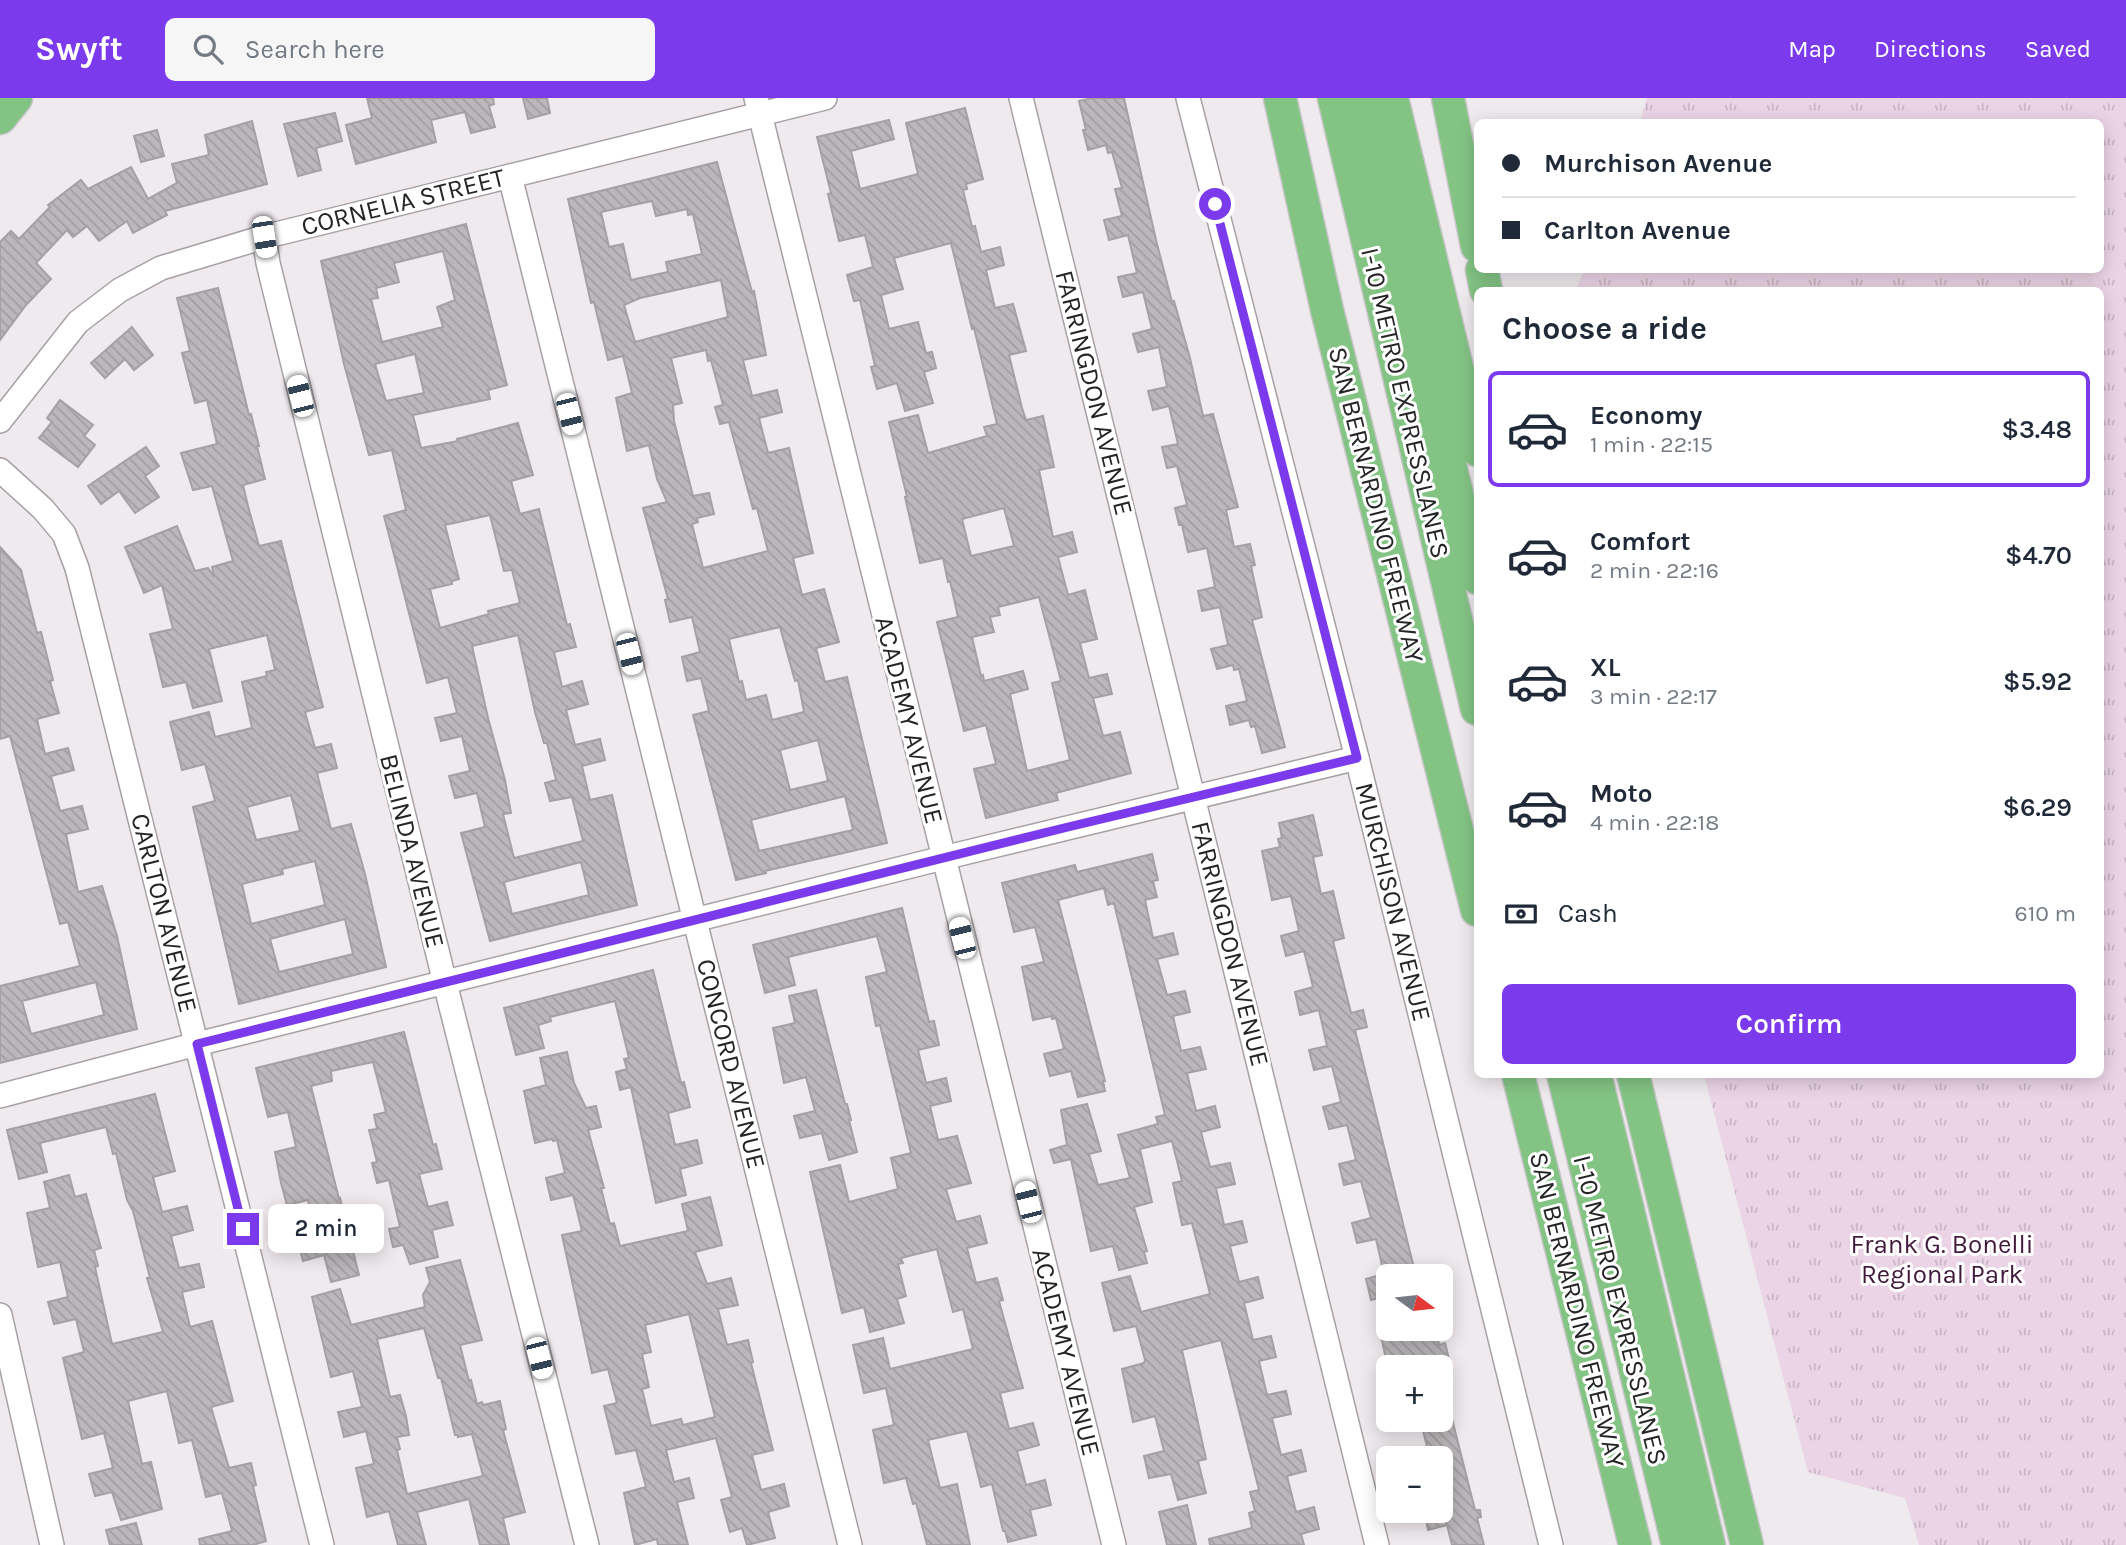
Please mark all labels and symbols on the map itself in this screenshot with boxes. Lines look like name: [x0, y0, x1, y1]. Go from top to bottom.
street label: CORNELIA STREET: [298, 162, 508, 242]
route start: [1199, 188, 1231, 220]
car: [251, 215, 278, 259]
street label: I-10 METRO EXPRESSLANES: [1354, 245, 1456, 561]
street label: FARRINGDON AVENUE: [1049, 267, 1139, 519]
street label: SAN BERNARDINO FREEWAY: [1322, 344, 1431, 667]
car: [285, 373, 316, 419]
car: [554, 391, 585, 437]
street label: ACADEMY AVENUE: [868, 613, 950, 827]
car: [614, 631, 645, 677]
street label: BELINDA AVENUE: [373, 751, 451, 951]
street label: MURCHISON AVENUE: [1348, 779, 1438, 1025]
street label: CARLTON AVENUE: [124, 810, 204, 1016]
street label: FARRINGDON AVENUE: [1185, 818, 1275, 1070]
car: [947, 915, 978, 961]
street label: CONCORD AVENUE: [690, 956, 772, 1172]
street label: SAN BERNARDINO FREEWAY: [1523, 1149, 1632, 1472]
street label: I-10 METRO EXPRESSLANES: [1567, 1152, 1673, 1468]
car: [1013, 1179, 1044, 1225]
callout: 2 min: [268, 1204, 383, 1254]
route end: [227, 1213, 259, 1245]
park label: Frank G. Bonelli Regional Park: [1850, 1229, 2034, 1290]
street label: ACADEMY AVENUE: [1025, 1245, 1107, 1459]
north arrow: [1376, 1264, 1452, 1340]
car: [524, 1335, 555, 1381]

